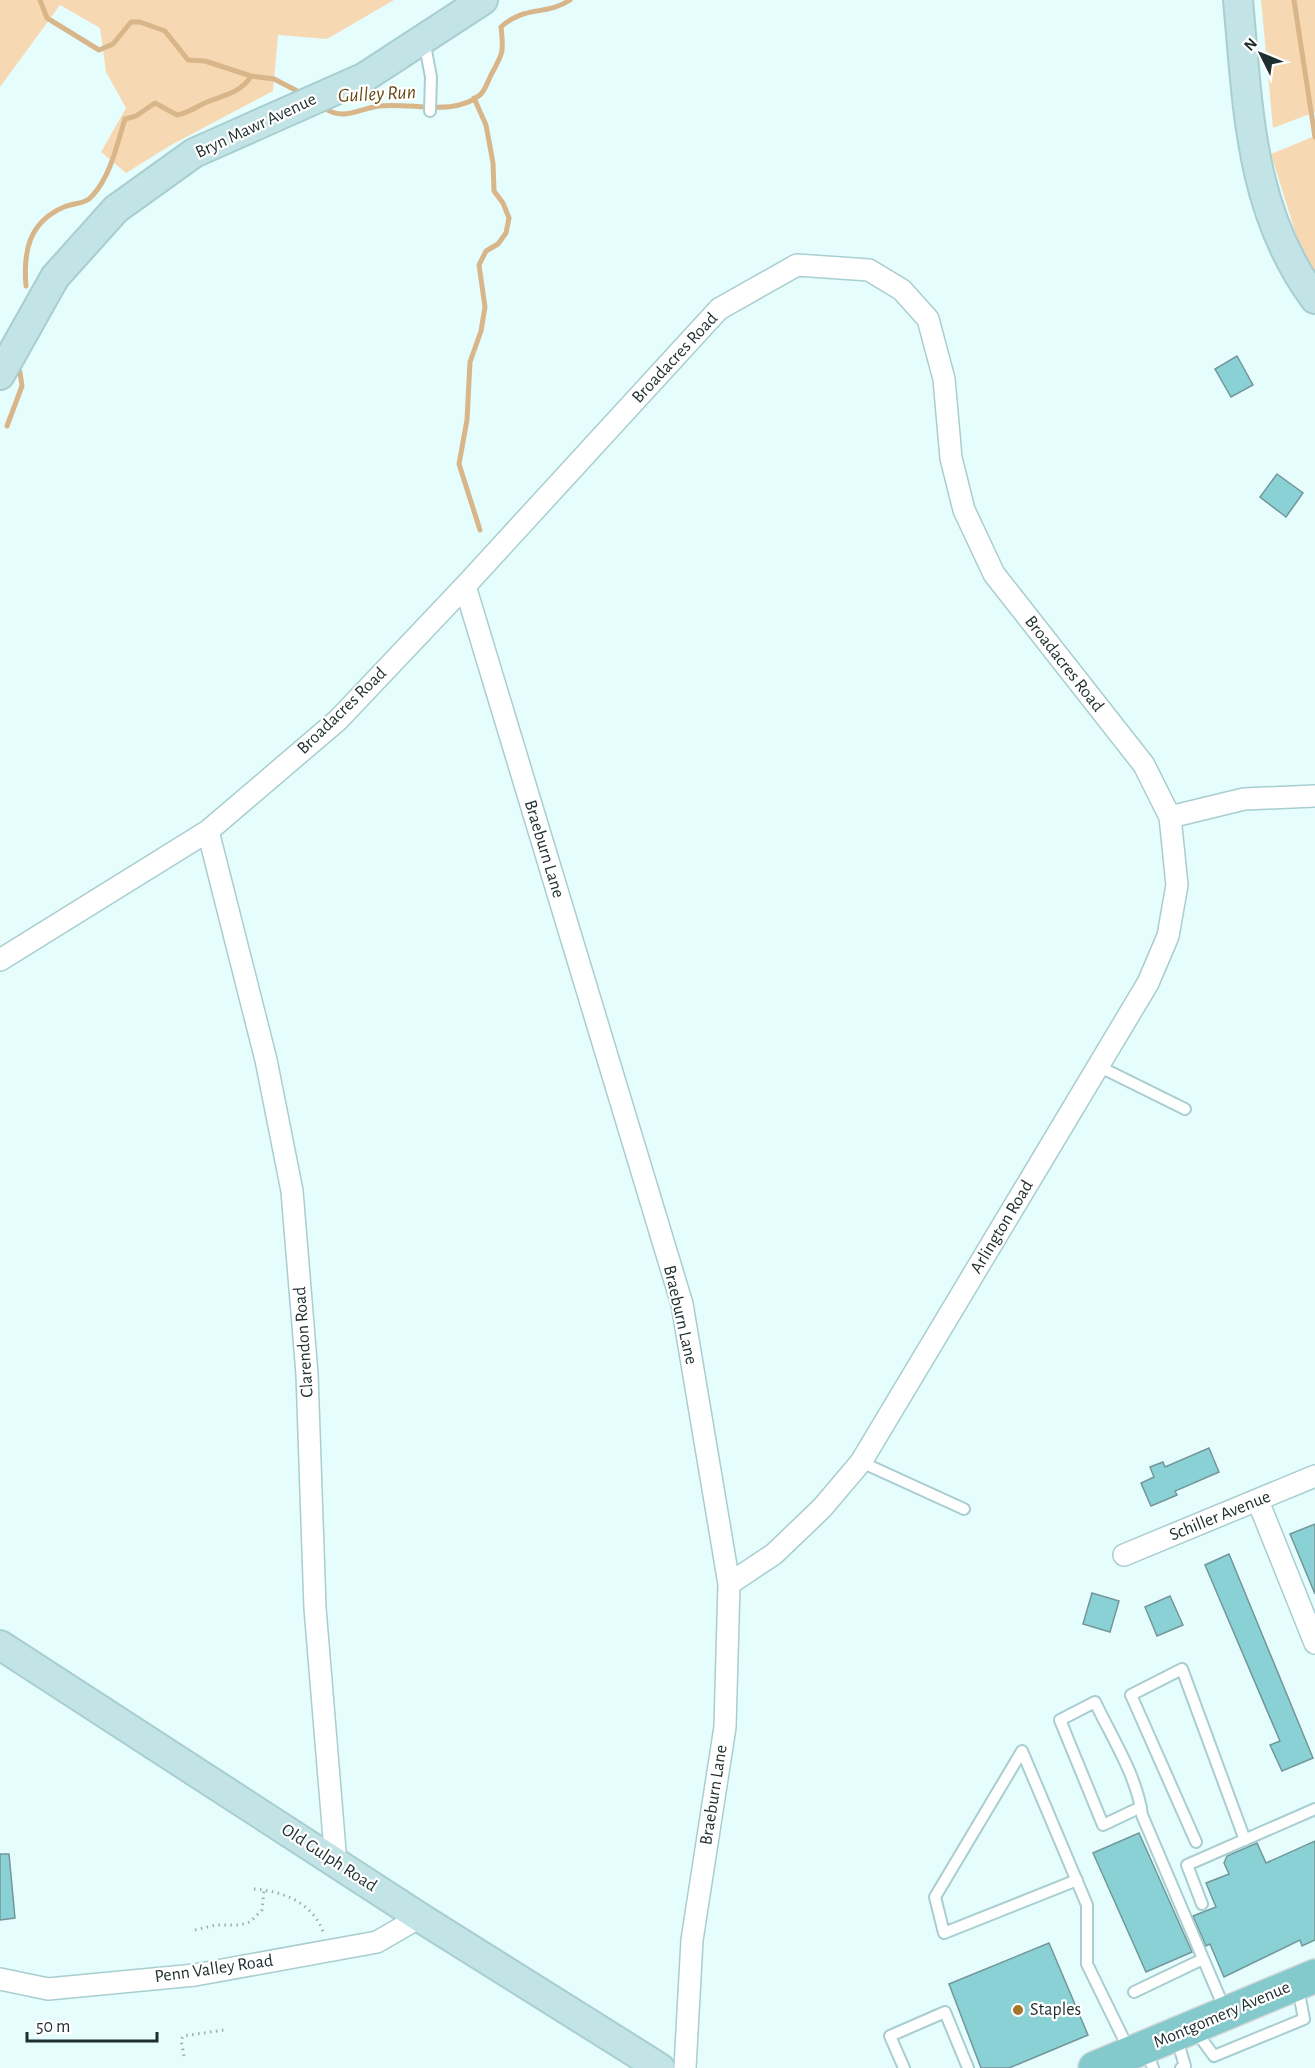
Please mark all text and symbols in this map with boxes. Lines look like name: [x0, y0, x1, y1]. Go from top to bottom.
north arrow: [1231, 24, 1291, 84]
text: N: [1241, 35, 1260, 54]
water label: Gulley Run: [337, 82, 417, 106]
street label: Bryn Mawr Avenue: [193, 90, 319, 162]
street label: Broadacres Road: [629, 309, 721, 407]
street label: Broadacres Road: [1021, 613, 1107, 715]
street label: Broadacres Road: [294, 664, 390, 758]
street label: Braeburn Lane: [521, 798, 567, 900]
street label: Arlington Road: [967, 1177, 1037, 1277]
street label: Braeburn Lane: [660, 1264, 700, 1366]
street label: Clarendon Road: [291, 1286, 317, 1398]
street label: Schiller Avenue: [1167, 1488, 1273, 1544]
street label: Braeburn Lane: [697, 1744, 731, 1846]
street label: Old Gulph Road: [278, 1821, 380, 1895]
street label: Penn Valley Road: [154, 1952, 274, 1986]
street label: Montgomery Avenue: [1151, 1978, 1293, 2052]
place label: Staples: [1030, 2001, 1081, 2019]
marker: Staples: [1011, 2003, 1025, 2017]
scale bar: [27, 2005, 158, 2043]
text: 50 m: [36, 2018, 70, 2036]

